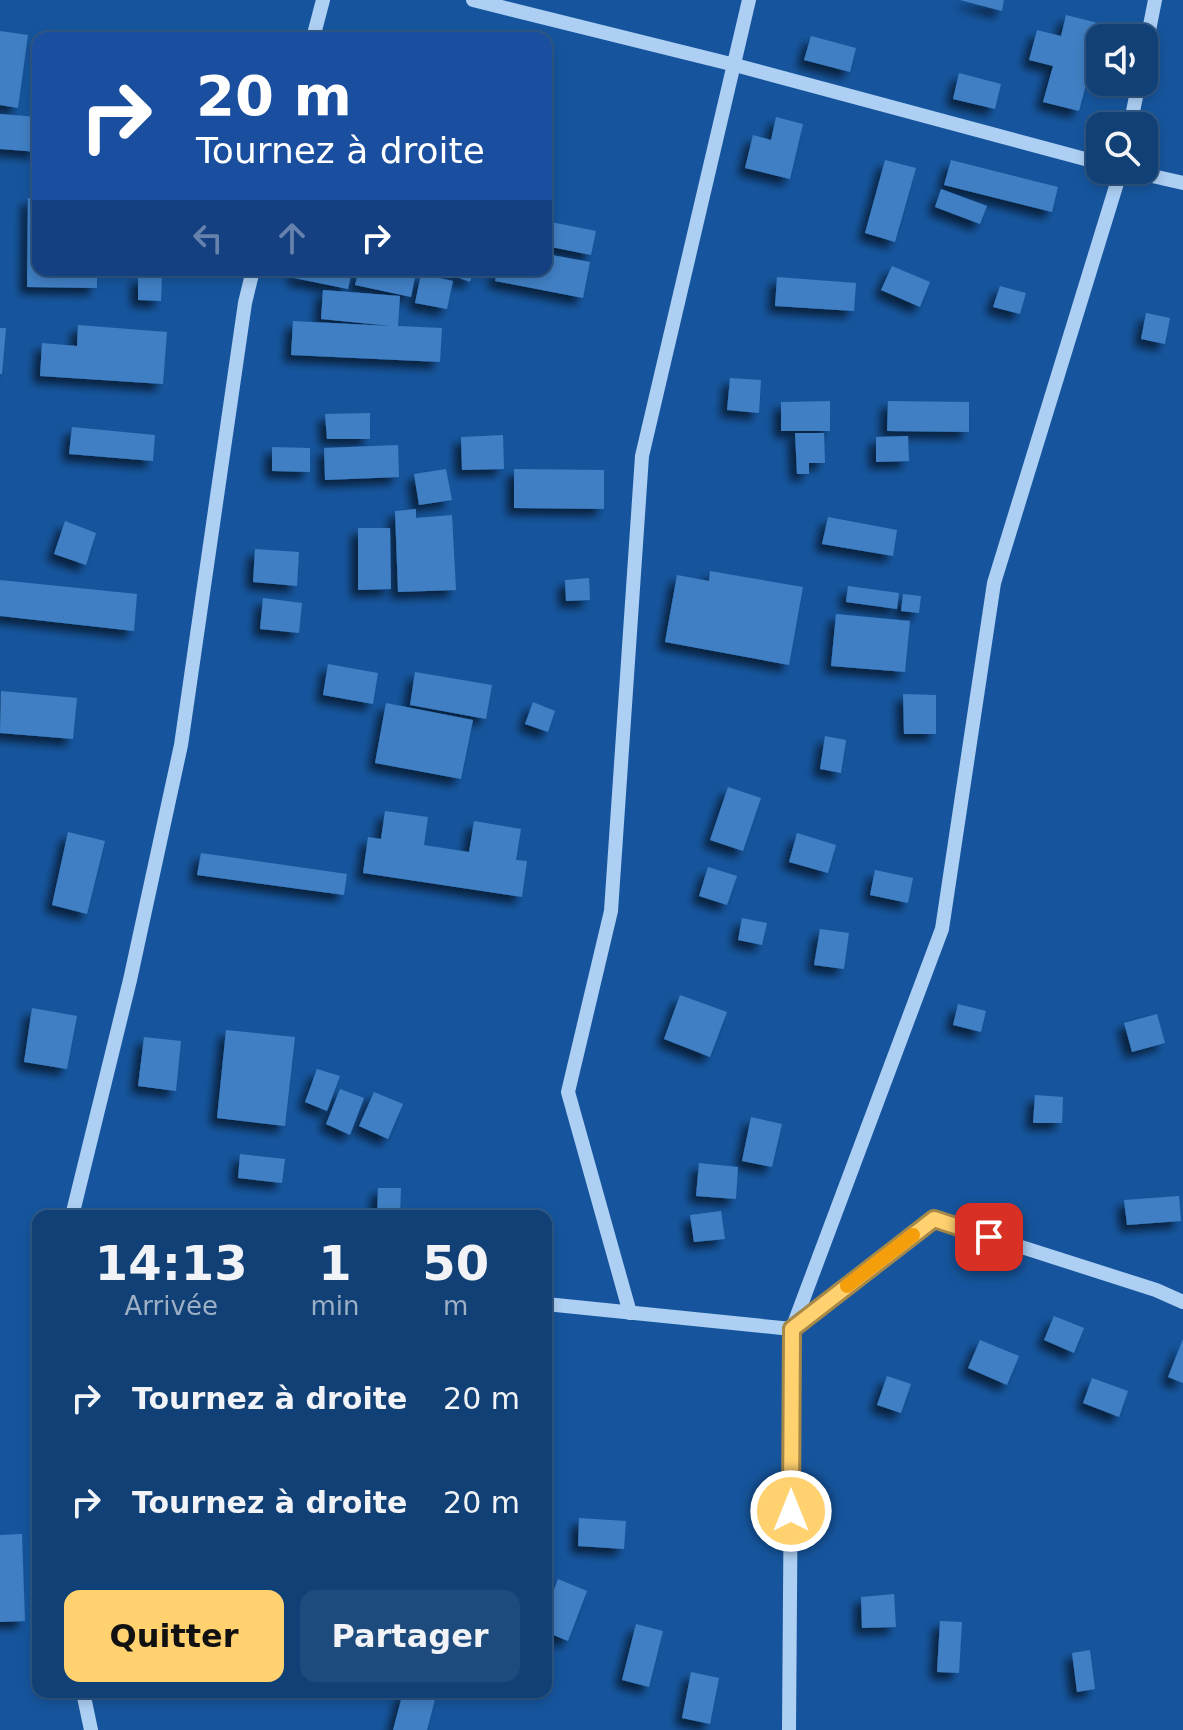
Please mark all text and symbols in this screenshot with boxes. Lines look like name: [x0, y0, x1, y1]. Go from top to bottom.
map controls: [1086, 24, 1158, 184]
button: sound: [1086, 24, 1158, 96]
text: 20 m: [196, 63, 352, 128]
icon: right: [64, 64, 168, 168]
button: search: [1086, 112, 1158, 184]
text: Tournez à droite: [196, 130, 485, 171]
icon: left: [186, 216, 230, 260]
icon: ahead: [270, 216, 314, 260]
icon: right: [354, 216, 398, 260]
pin: [955, 1203, 1023, 1271]
icon: arrive: [967, 1215, 1011, 1259]
text: 14:13: [95, 1235, 248, 1291]
text: 1: [318, 1235, 352, 1291]
text: 50: [422, 1235, 489, 1291]
text: Arrivée: [125, 1291, 218, 1321]
text: min: [310, 1291, 360, 1321]
text: m: [443, 1291, 468, 1321]
icon: right: [64, 1376, 108, 1420]
text: Tournez à droite: [132, 1381, 407, 1416]
text: 20 m: [443, 1381, 520, 1416]
position arrow: [749, 1469, 833, 1553]
icon: right: [64, 1480, 108, 1524]
text: Tournez à droite: [132, 1485, 407, 1520]
text: 20 m: [443, 1485, 520, 1520]
button: Quitter: [64, 1590, 284, 1682]
button: Partager: [300, 1590, 520, 1682]

